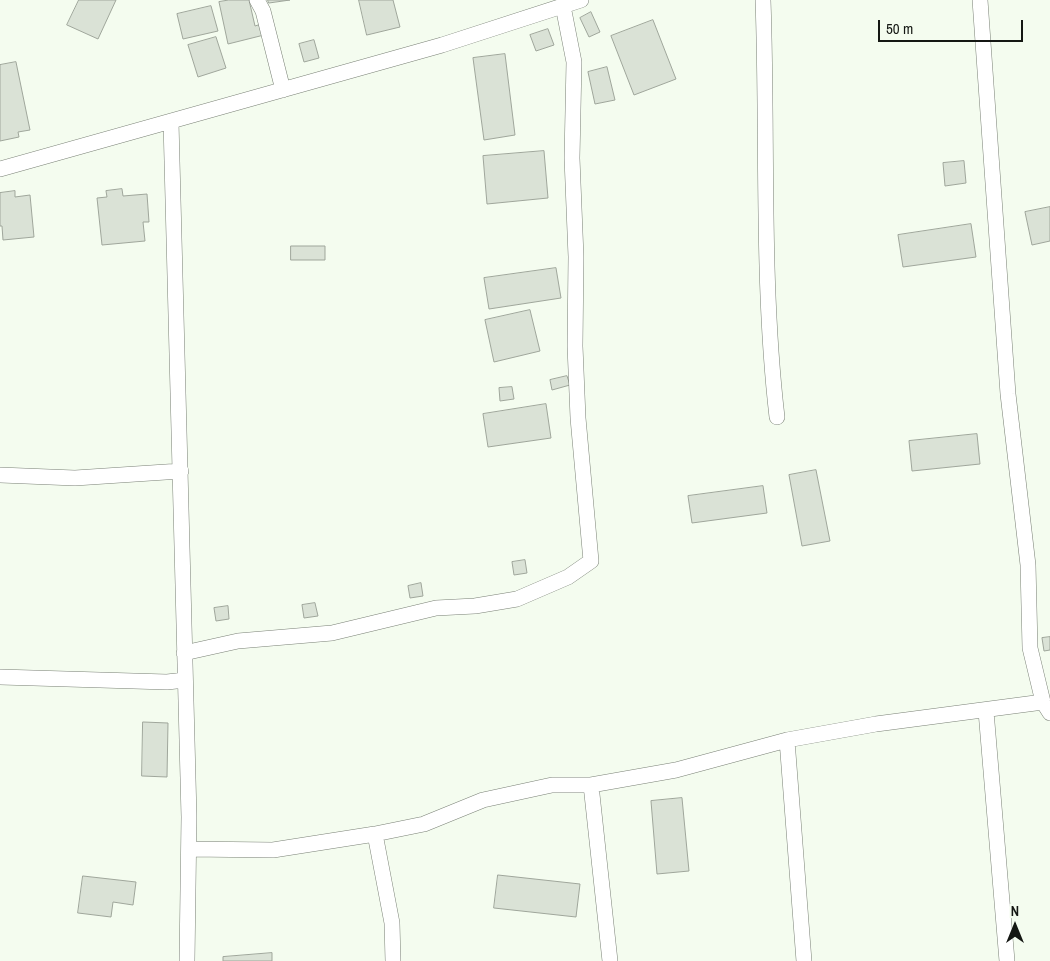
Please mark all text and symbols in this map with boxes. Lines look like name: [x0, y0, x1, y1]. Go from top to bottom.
scale bar: [880, 10, 1025, 42]
text: 50 m: [886, 18, 913, 39]
north arrow: [990, 901, 1040, 951]
text: N: [1011, 902, 1019, 920]

